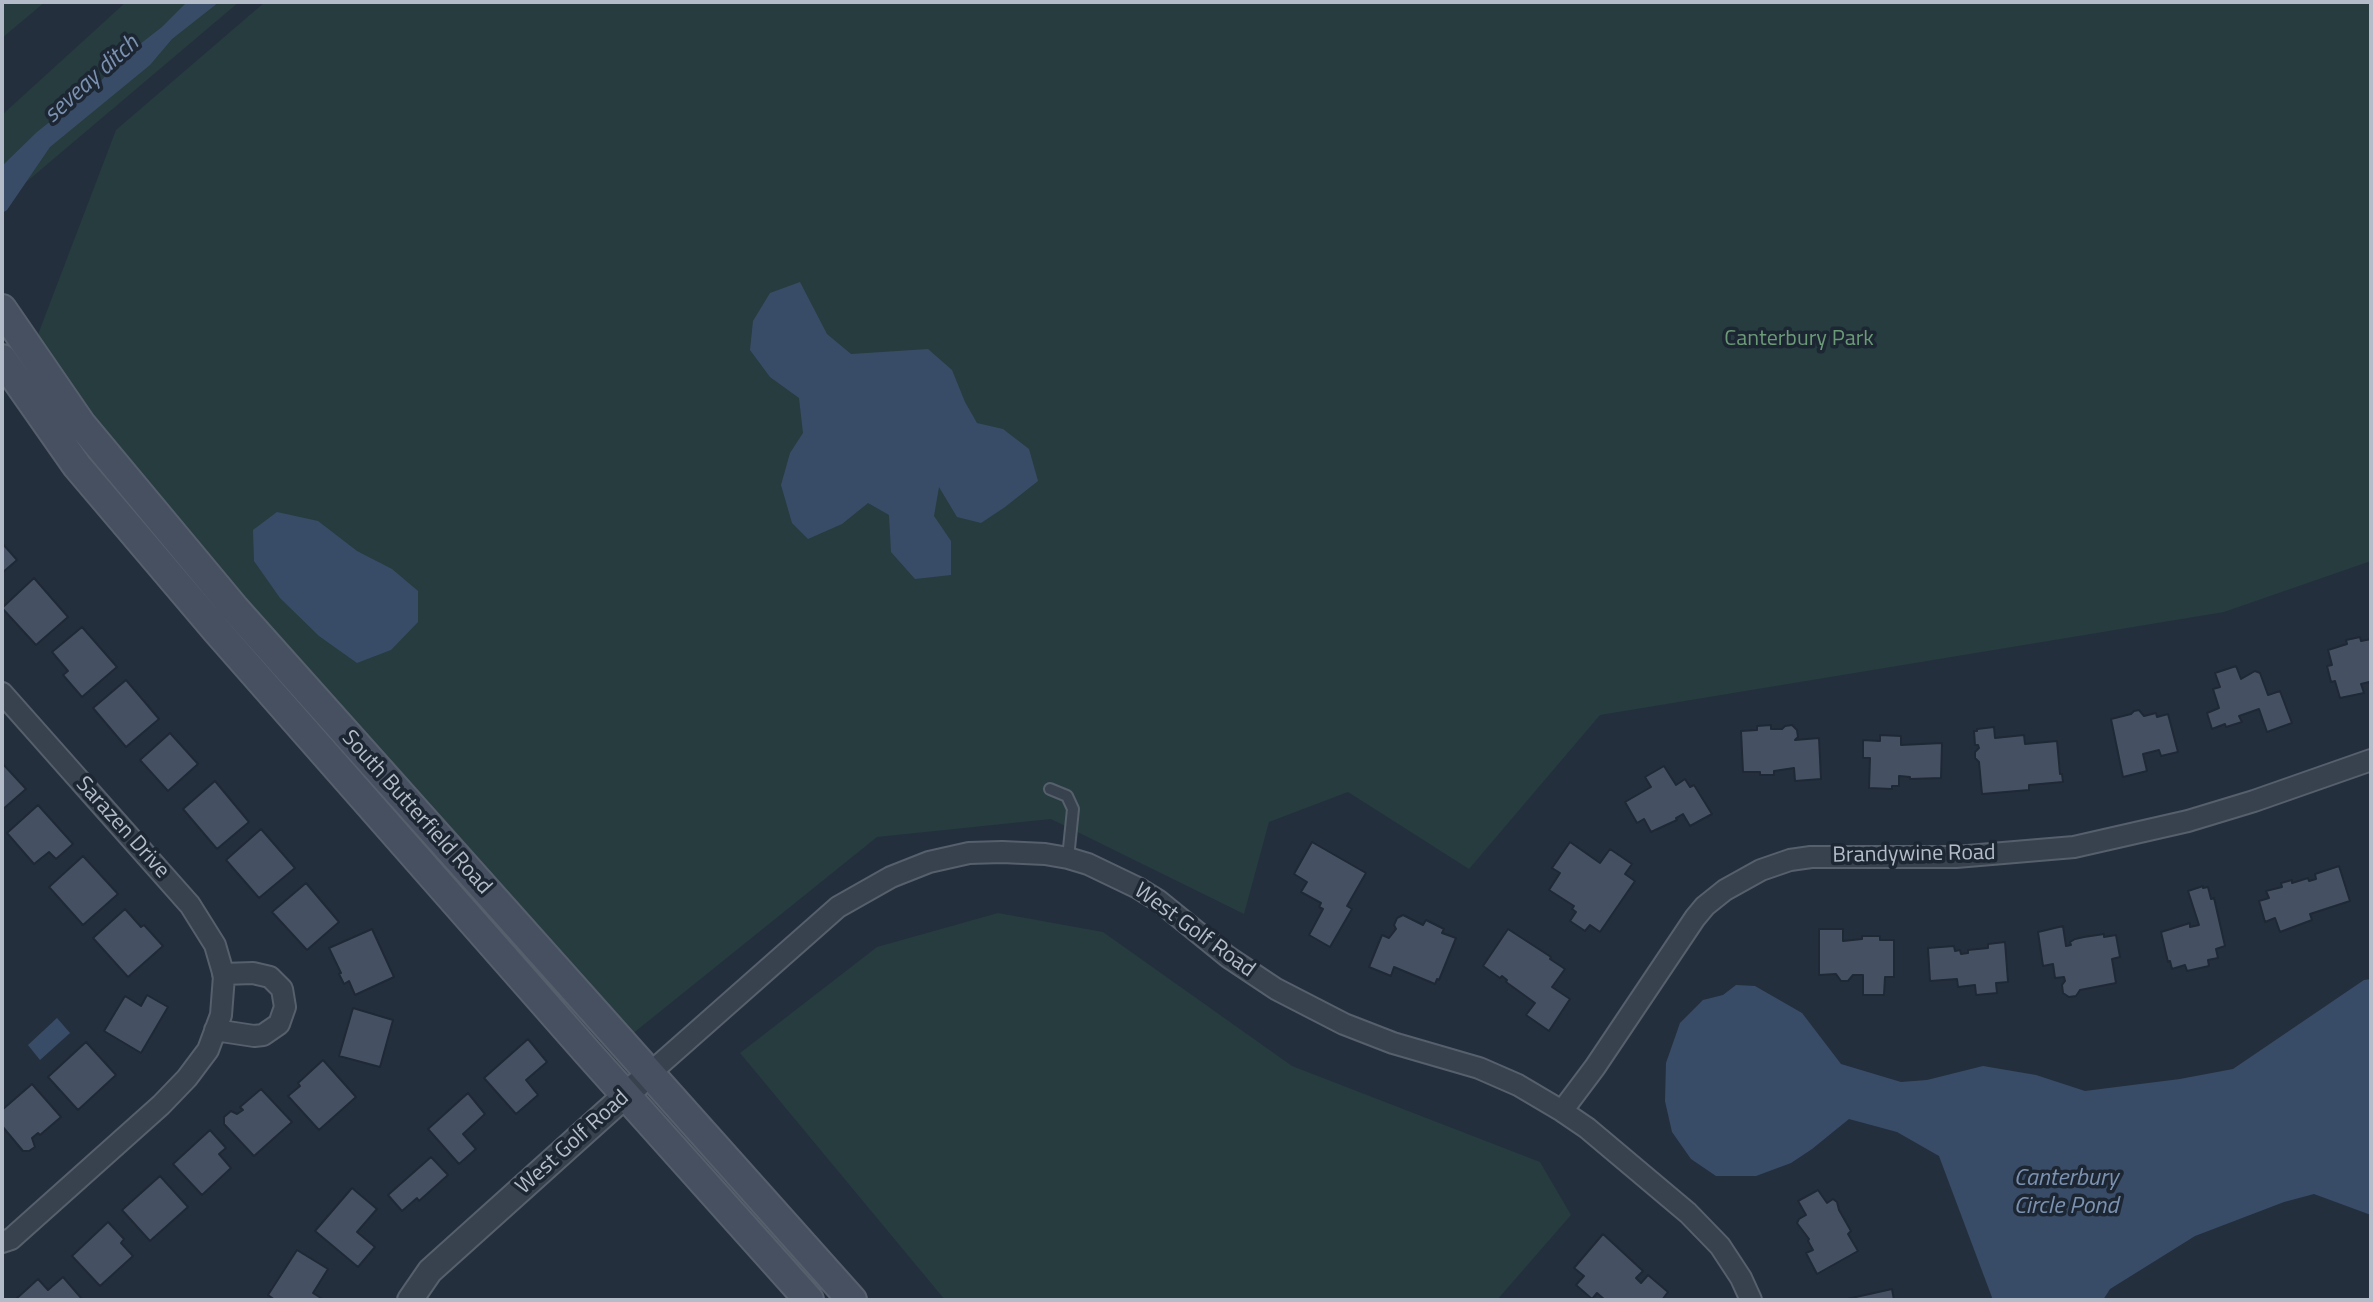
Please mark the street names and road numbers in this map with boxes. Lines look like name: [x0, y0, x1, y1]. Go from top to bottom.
street label: South Butterfield Road: [335, 726, 497, 900]
street label: Sarazen Drive: [70, 772, 174, 884]
street label: Brandywine Road: [1832, 840, 1996, 870]
street label: West Golf Road: [1128, 878, 1260, 984]
street label: West Golf Road: [511, 1085, 635, 1201]

